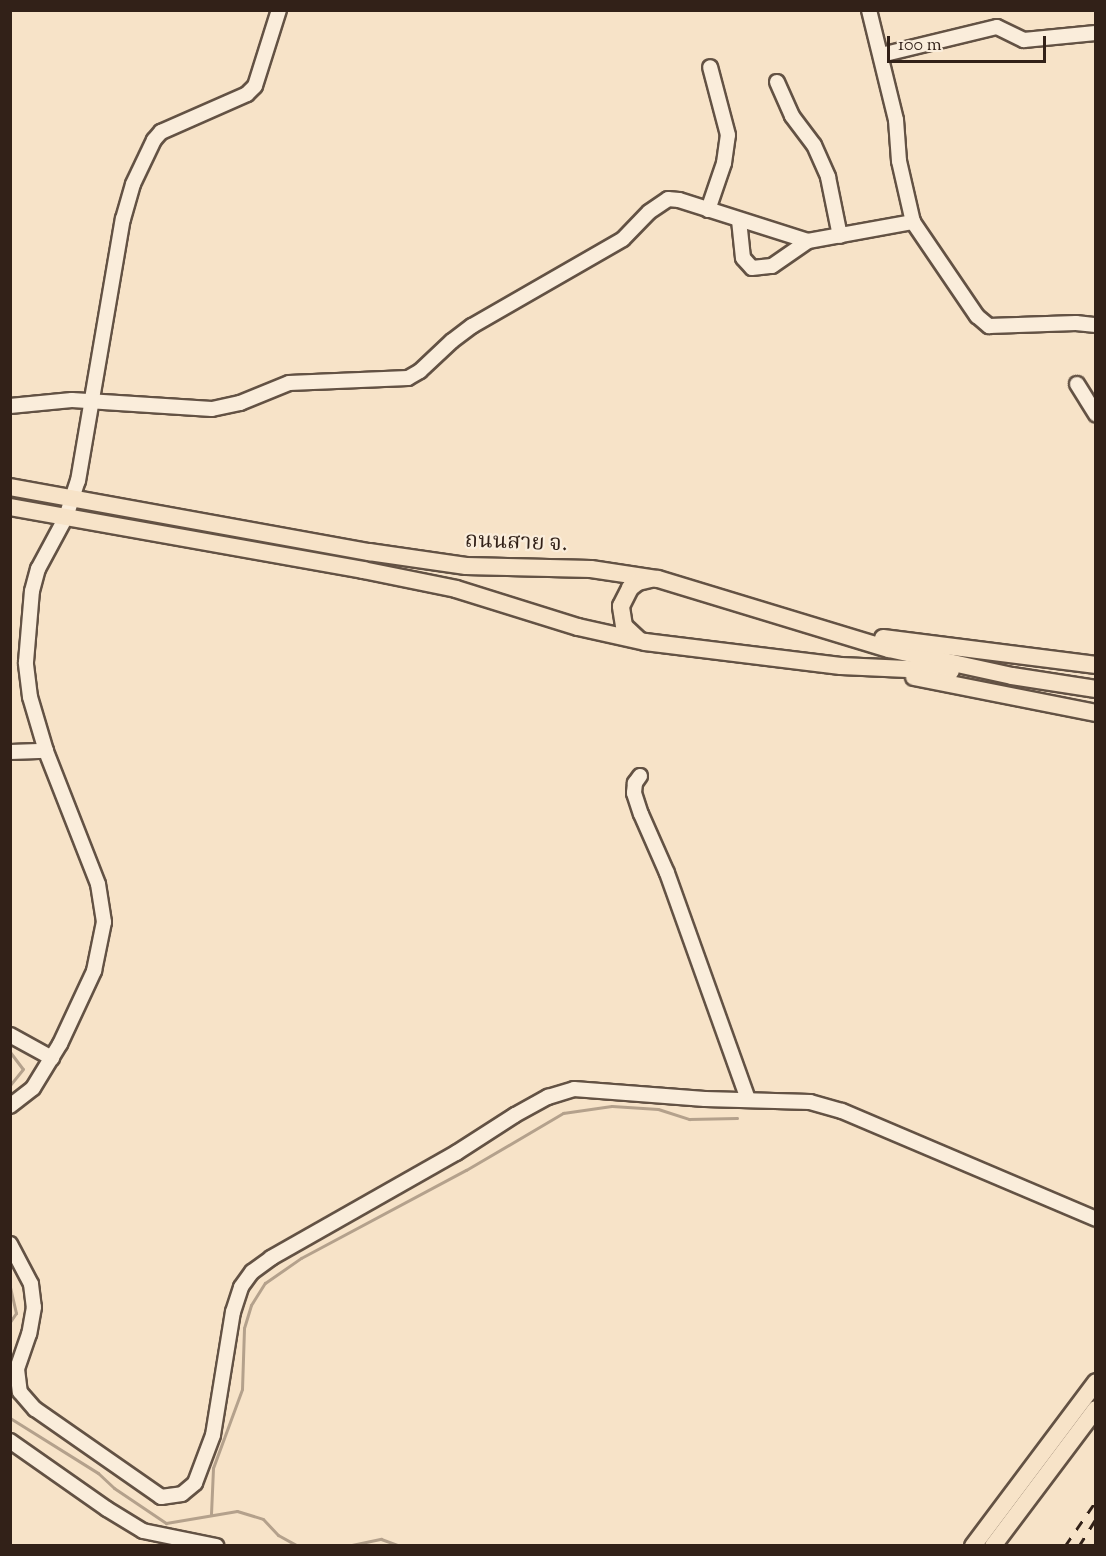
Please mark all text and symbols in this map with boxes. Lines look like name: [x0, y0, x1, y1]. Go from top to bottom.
scale bar: [890, 24, 1049, 62]
text: 100 m: [898, 33, 942, 59]
street label: ถนนสาย จ.: [464, 529, 568, 559]

